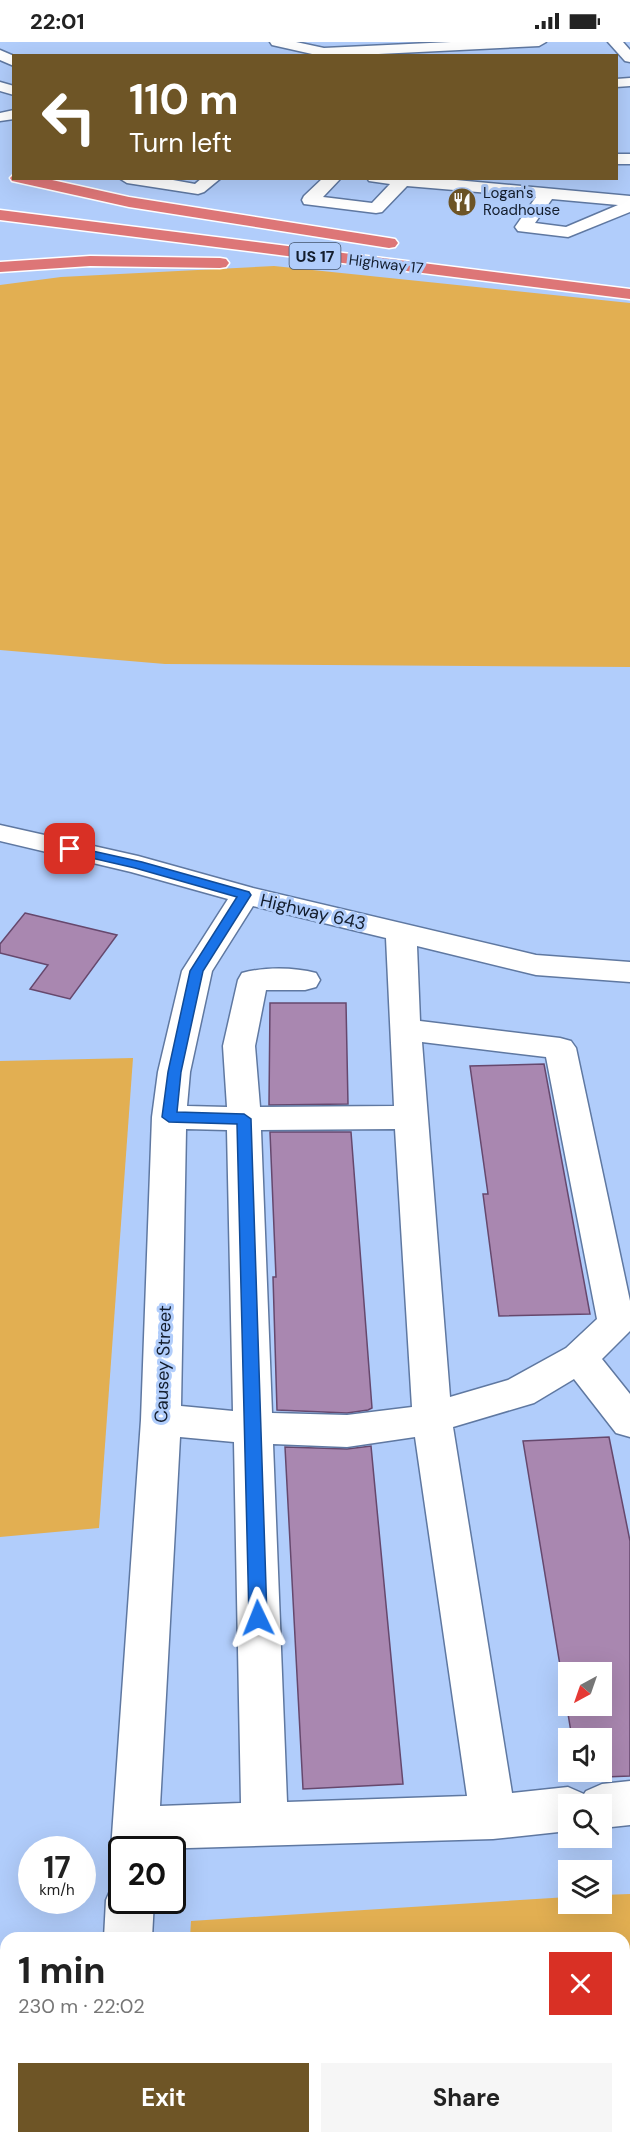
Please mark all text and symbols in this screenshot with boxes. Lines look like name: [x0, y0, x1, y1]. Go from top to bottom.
text: 22:01: [30, 7, 84, 36]
text: 110 m: [129, 72, 239, 127]
icon: left: [30, 78, 108, 156]
text: Turn left: [129, 125, 232, 160]
place label: Logan's Roadhouse: [483, 183, 560, 220]
restaurant icon: Logan's Roadhouse: [446, 186, 478, 218]
road number: US 17: [290, 243, 340, 269]
street label: Highway 17: [348, 250, 424, 278]
pin: [44, 823, 95, 874]
icon: arrive: [53, 832, 86, 865]
street label: Highway 643: [258, 888, 368, 936]
street label: Causey Street: [149, 1305, 177, 1423]
position arrow: [226, 1586, 290, 1650]
north arrow: [558, 1662, 612, 1716]
map controls: [558, 1662, 612, 1914]
button: sound: [558, 1728, 612, 1782]
button: search: [558, 1794, 612, 1848]
speed limit sign: 20: [108, 1836, 186, 1914]
text: 17: [43, 1848, 71, 1887]
button: layers: [558, 1860, 612, 1914]
text: km/h: [39, 1880, 75, 1900]
text: 1 min: [18, 1947, 106, 1994]
button: close: [549, 1952, 612, 2015]
text: 230 m · 22:02: [18, 1993, 145, 2019]
button: Exit: [18, 2063, 309, 2132]
button: Share: [321, 2063, 612, 2132]

